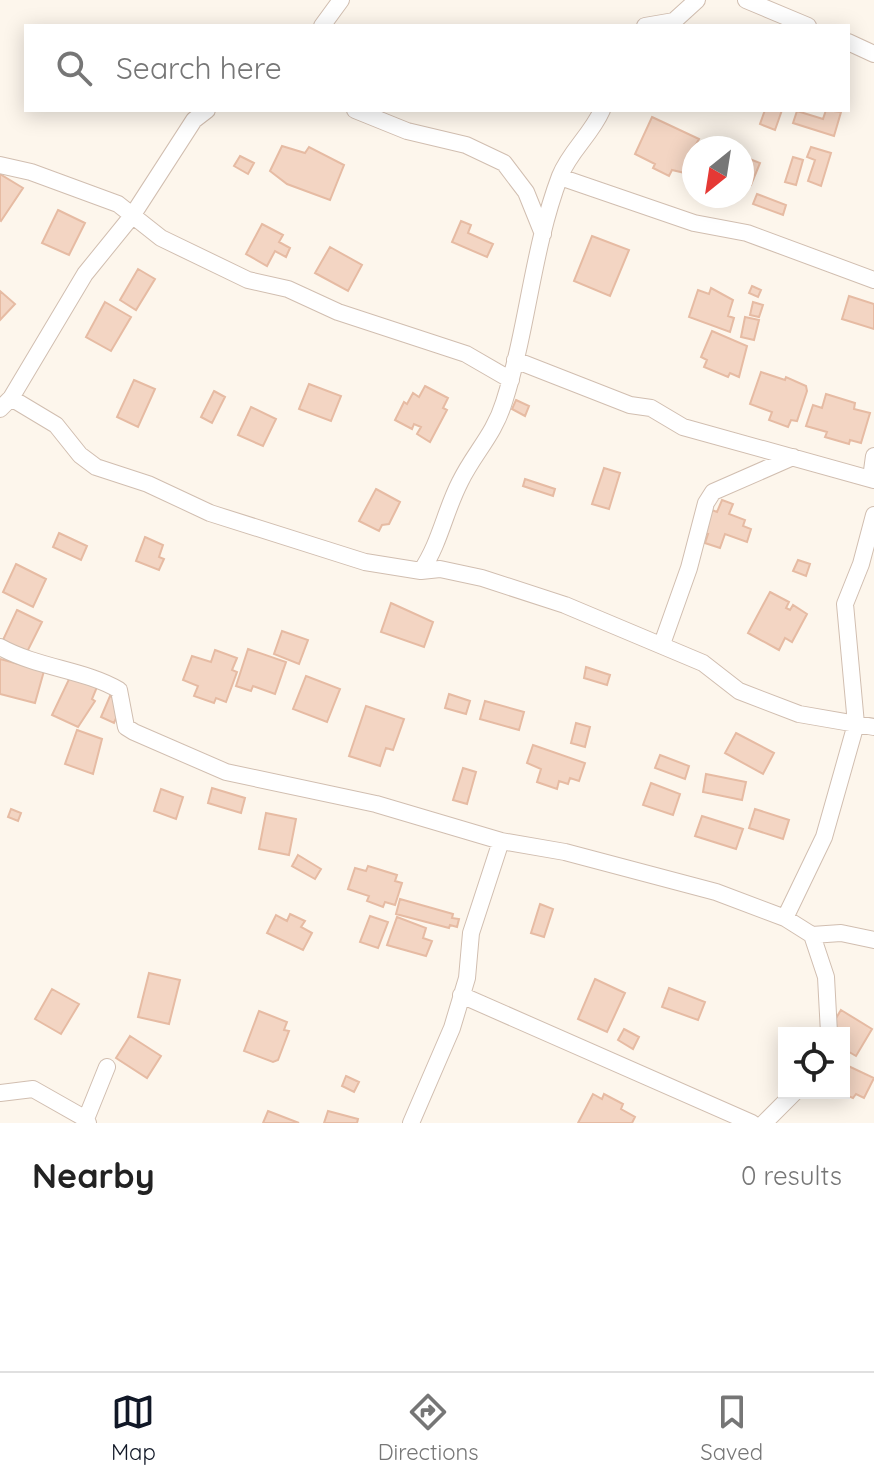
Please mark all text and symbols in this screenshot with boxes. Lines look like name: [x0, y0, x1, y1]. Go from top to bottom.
search box: [24, 24, 850, 112]
icon: search: [52, 46, 96, 90]
text: Search here: [116, 49, 282, 87]
north arrow: [682, 136, 754, 208]
map controls: [778, 1027, 850, 1099]
button: locate: [778, 1027, 850, 1099]
text: Nearby: [32, 1154, 155, 1197]
text: 0 results: [741, 1159, 842, 1192]
tab: Map: [111, 1390, 156, 1466]
tab: Directions: [378, 1390, 478, 1466]
tab: Saved: [700, 1390, 763, 1466]

